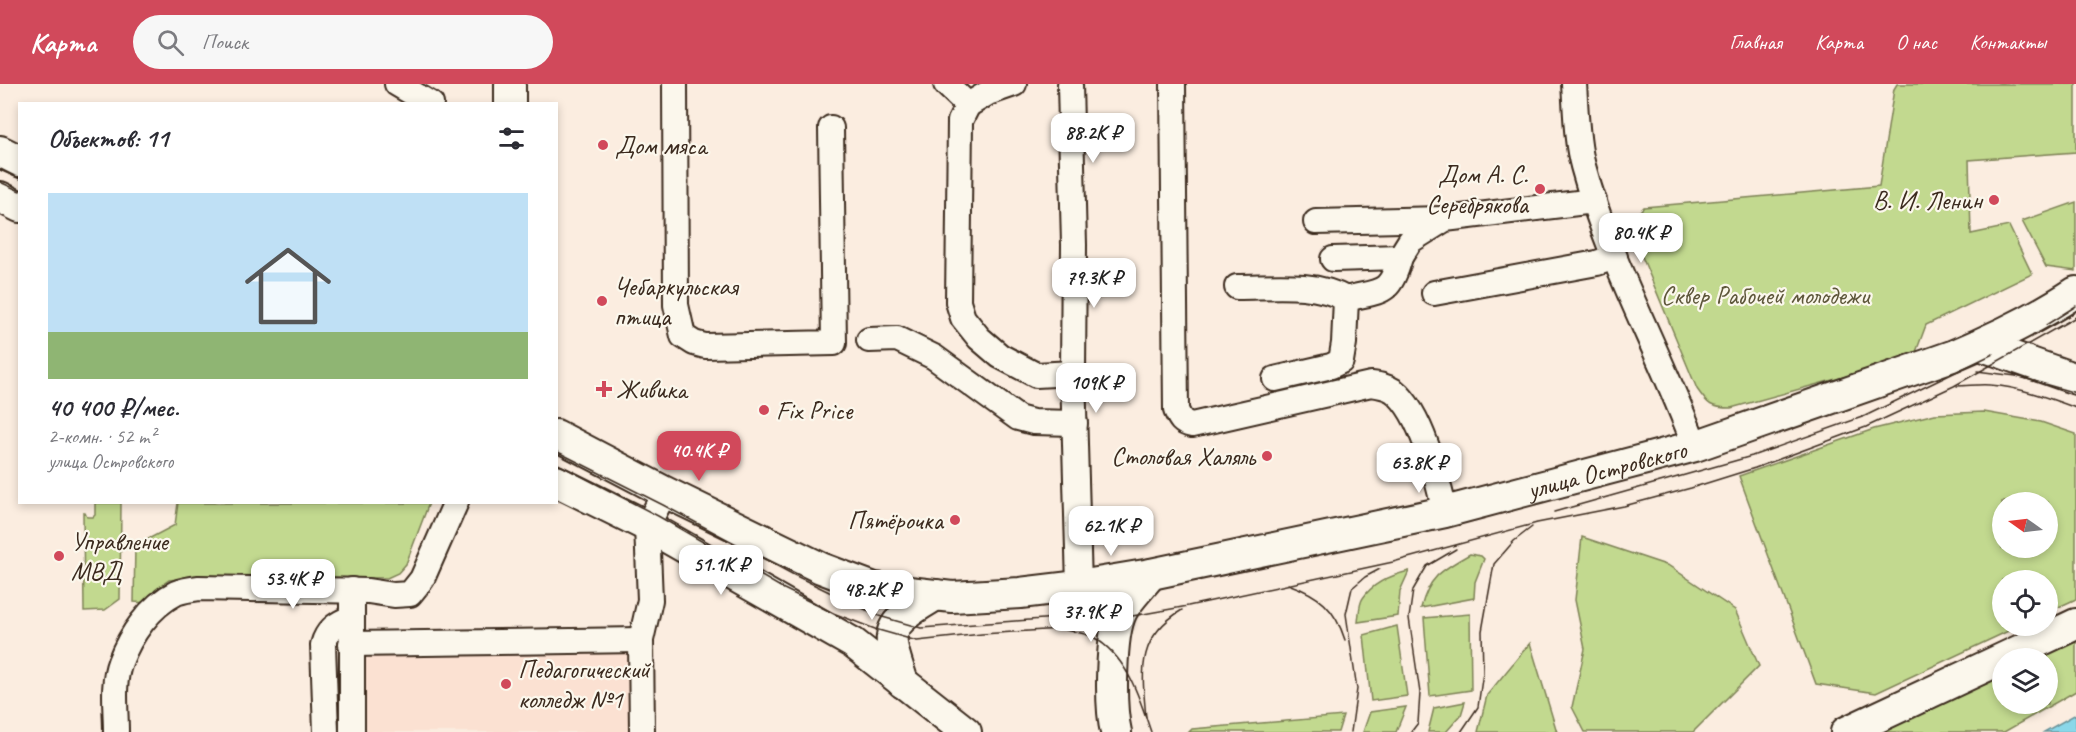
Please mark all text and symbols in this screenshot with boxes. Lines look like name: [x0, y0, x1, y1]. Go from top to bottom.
search box: [133, 15, 553, 69]
text: Карта: [30, 25, 97, 60]
icon: search: [154, 26, 187, 59]
text: Поиск: [202, 28, 248, 56]
text: Главная: [1729, 29, 1782, 55]
text: Карта: [1815, 29, 1863, 55]
text: О нас: [1896, 29, 1937, 55]
text: Контакты: [1970, 29, 2046, 55]
pin: 88.2K ₽: [1038, 113, 1148, 164]
text: 88.2K ₽: [1065, 120, 1121, 145]
text: Объектов: 11: [48, 122, 168, 155]
icon: filters: [495, 122, 528, 155]
place label: Дом мяса: [615, 129, 709, 162]
marker: Дом мяса: [596, 138, 610, 152]
place label: Дом А. С. Серебрякова: [1426, 158, 1530, 221]
marker: Дом А. С. Серебрякова: [1533, 182, 1547, 196]
place label: В. И. Ленин: [1873, 184, 1984, 217]
marker: В. И. Ленин: [1987, 193, 2001, 207]
pin: 80.4K ₽: [1586, 213, 1696, 264]
text: 80.4K ₽: [1613, 220, 1669, 245]
icon: home: [234, 232, 342, 340]
pin: 79.3K ₽: [1039, 258, 1149, 309]
text: 79.3K ₽: [1066, 265, 1122, 290]
place label: Чебаркульская птица: [614, 270, 740, 333]
park label: Сквер Рабочей молодежи: [1661, 279, 1871, 312]
marker: Чебаркульская птица: [595, 294, 609, 308]
pin: 109K ₽: [1047, 363, 1145, 414]
text: 109K ₽: [1070, 370, 1122, 395]
place label: Живика: [616, 373, 689, 406]
marker: Живика: [597, 382, 611, 396]
text: 40 400 ₽/мес.: [48, 391, 179, 424]
place label: Fix Price: [776, 394, 854, 427]
marker: Fix Price: [757, 403, 771, 417]
text: 2-комн. · 52 m²: [48, 424, 156, 449]
pin: 40.4K ₽: [644, 431, 754, 482]
street label: улица Островского: [1522, 432, 1692, 507]
text: 40.4K ₽: [671, 438, 727, 463]
place label: Столовая Халяль: [1111, 440, 1257, 473]
pin: 63.8K ₽: [1364, 443, 1474, 494]
text: улица Островского: [48, 449, 173, 474]
marker: Столовая Халяль: [1260, 449, 1274, 463]
text: 63.8K ₽: [1391, 450, 1447, 475]
north arrow: [1992, 492, 2058, 558]
map controls: [1992, 492, 2058, 714]
place label: Пятёрочка: [848, 504, 945, 537]
pin: 62.1K ₽: [1056, 506, 1166, 557]
marker: Пятёрочка: [948, 513, 962, 527]
text: 62.1K ₽: [1083, 513, 1139, 538]
place label: Управление МВД: [71, 525, 170, 588]
pin: 51.1K ₽: [666, 545, 776, 596]
marker: Управление МВД: [52, 549, 66, 563]
text: 51.1K ₽: [693, 552, 749, 577]
pin: 53.4K ₽: [238, 559, 348, 610]
text: 53.4K ₽: [265, 566, 321, 591]
pin: 48.2K ₽: [817, 570, 927, 621]
button: locate: [1992, 570, 2058, 636]
text: 48.2K ₽: [844, 577, 900, 602]
pin: 37.9K ₽: [1036, 592, 1146, 643]
text: 37.9K ₽: [1063, 599, 1119, 624]
button: layers: [1992, 648, 2058, 714]
place label: Педагогический колледж №1: [518, 653, 652, 716]
marker: Педагогический колледж №1: [499, 677, 513, 691]

